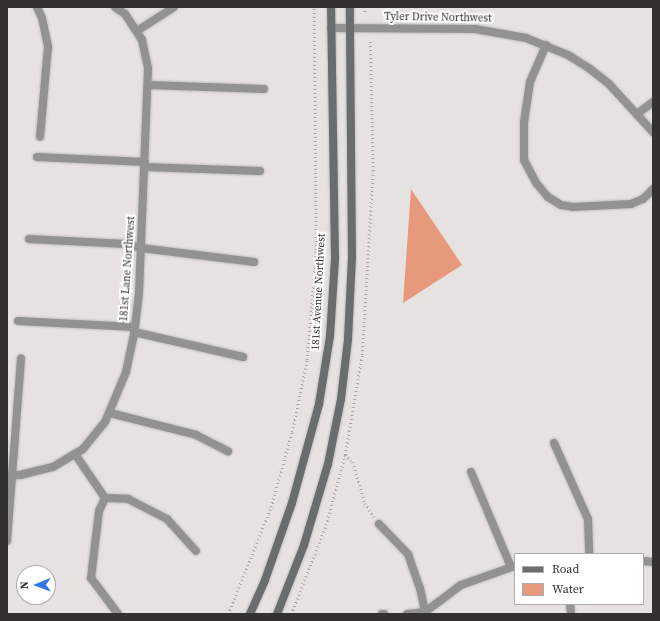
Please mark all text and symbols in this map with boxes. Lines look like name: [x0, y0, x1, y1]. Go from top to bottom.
street label: Tyler Drive Northwest: [384, 10, 492, 26]
street label: 181st Lane Northwest: [118, 216, 138, 322]
street label: 181st Avenue Northwest: [309, 233, 329, 351]
legend: [514, 553, 644, 605]
text: Road: [552, 561, 579, 577]
north arrow: [16, 565, 56, 605]
text: N: [17, 581, 32, 589]
text: Water: [552, 581, 584, 597]

